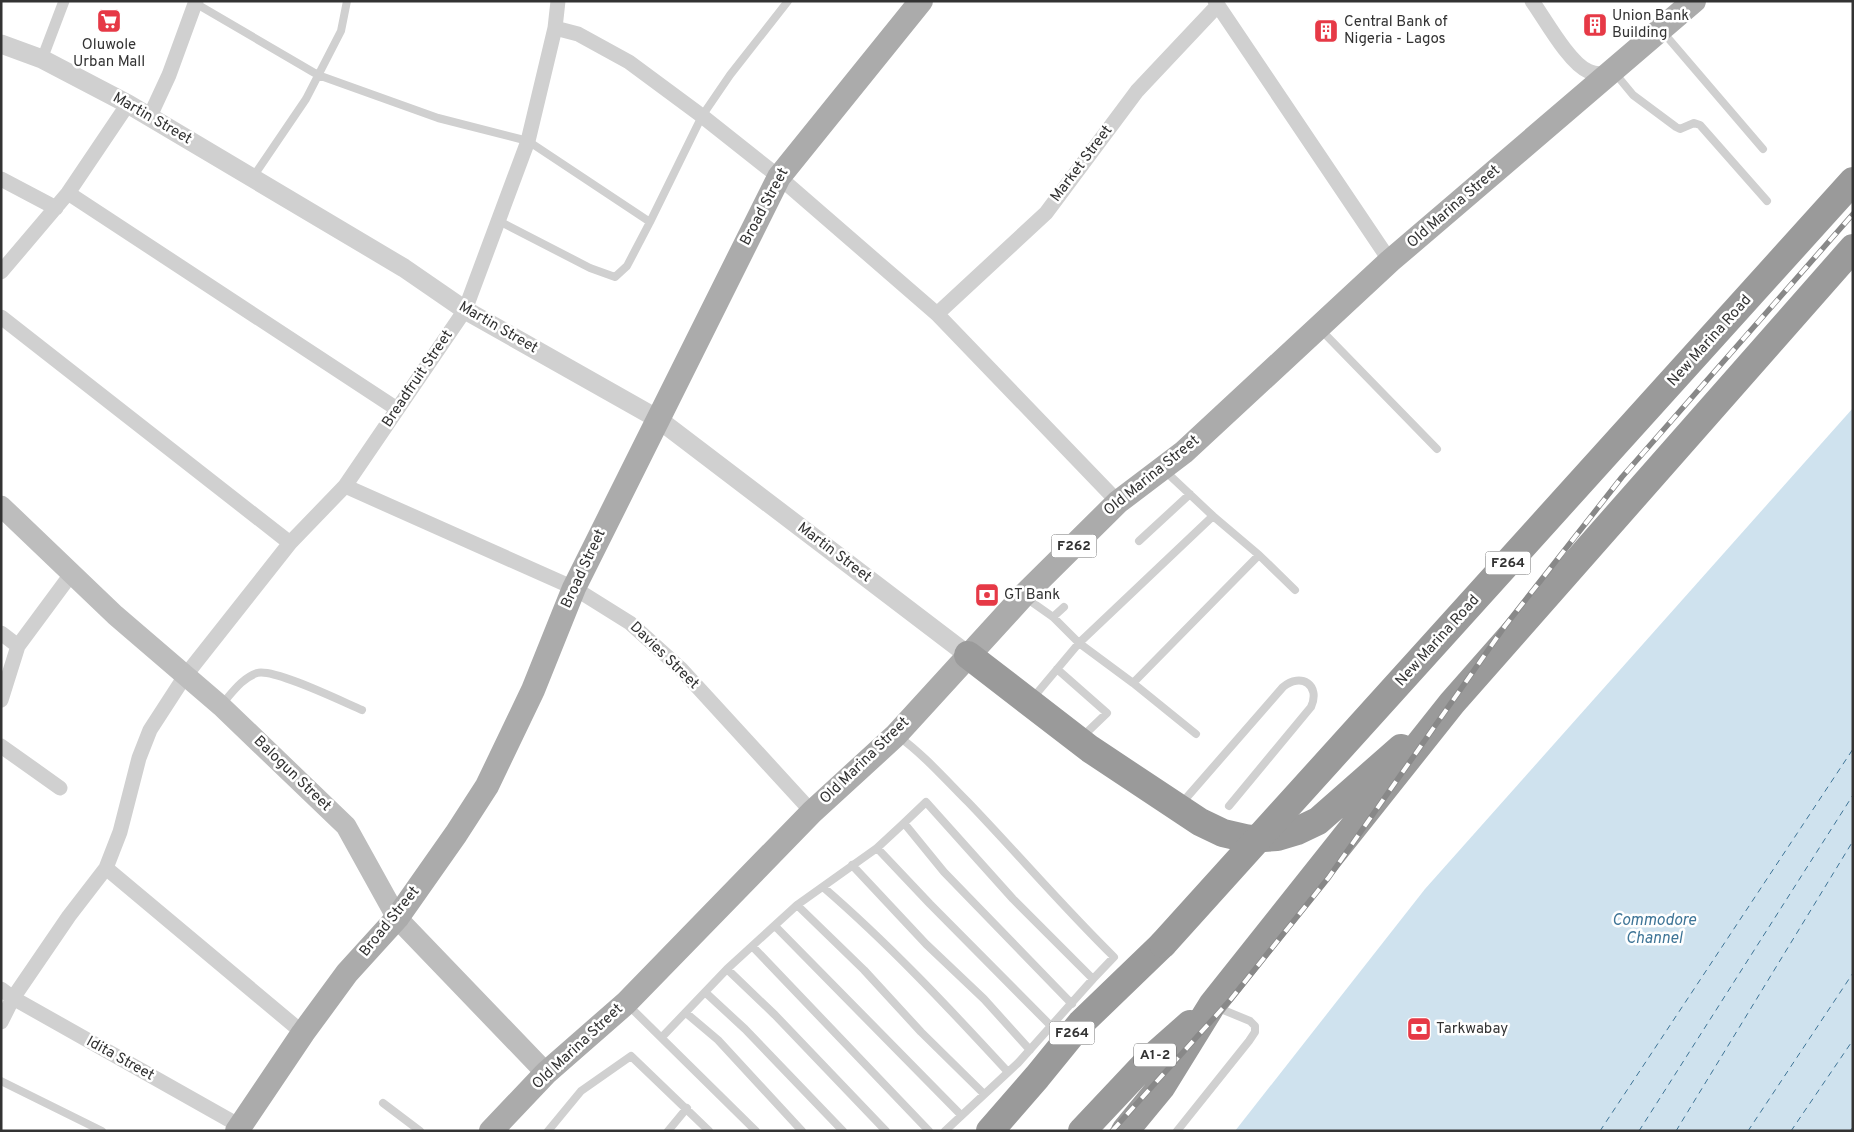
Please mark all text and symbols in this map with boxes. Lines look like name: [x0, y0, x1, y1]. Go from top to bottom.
place label: Union Bank Building: [1612, 7, 1689, 43]
supermarket icon: Oluwole Urban Mall: [96, 8, 122, 34]
building icon: Union Bank Building: [1582, 12, 1608, 38]
place label: Central Bank of Nigeria - Lagos: [1344, 13, 1447, 49]
building icon: Central Bank of Nigeria - Lagos: [1313, 18, 1339, 44]
place label: Oluwole Urban Mall: [73, 36, 145, 72]
street label: Martin Street: [109, 89, 195, 149]
street label: Market Street: [1047, 122, 1117, 206]
street label: Old Marina Street: [1403, 161, 1505, 253]
street label: Broad Street: [737, 165, 793, 249]
street label: New Marina Road: [1664, 291, 1756, 391]
street label: Martin Street: [455, 298, 541, 358]
street label: Breadfruit Street: [378, 327, 458, 431]
street label: Old Marina Street: [1100, 432, 1204, 520]
street label: Martin Street: [793, 519, 875, 587]
street label: Broad Street: [557, 526, 611, 612]
road number: F262: [1052, 534, 1096, 558]
road number: F264: [1486, 552, 1530, 574]
bank icon: GT Bank: [974, 582, 1000, 608]
place label: GT Bank: [1004, 586, 1060, 605]
street label: New Marina Road: [1392, 591, 1484, 691]
street label: Davies Street: [625, 618, 703, 694]
street label: Old Marina Street: [816, 713, 914, 809]
street label: Balogun Street: [249, 732, 335, 816]
street label: Broad Street: [356, 883, 424, 961]
water label: Commodore Channel: [1612, 911, 1697, 949]
street label: Old Marina Street: [529, 1000, 627, 1094]
bank icon: Tarkwabay: [1406, 1016, 1432, 1042]
place label: Tarkwabay: [1436, 1020, 1508, 1039]
road number: F264: [1050, 1021, 1094, 1044]
street label: Idita Street: [83, 1033, 157, 1085]
road number: A1-2: [1134, 1044, 1176, 1066]

